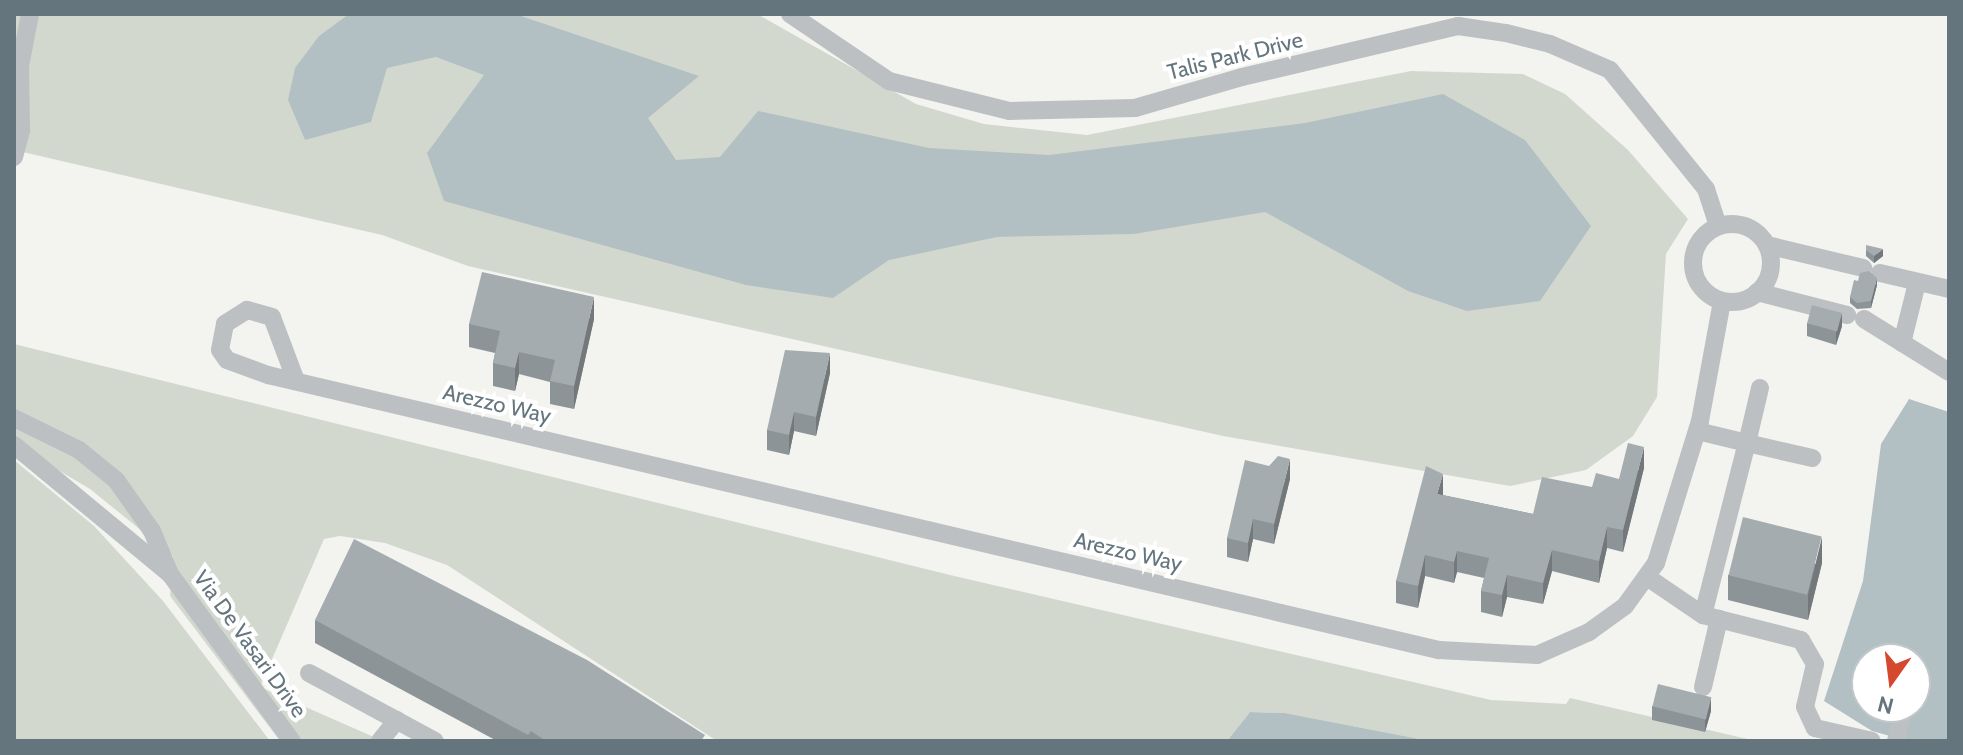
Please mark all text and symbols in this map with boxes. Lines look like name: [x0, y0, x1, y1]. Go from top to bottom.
street label: Talis Park Drive: [1164, 26, 1306, 86]
street label: Arezzo Way: [440, 379, 554, 429]
street label: Arezzo Way: [1071, 527, 1185, 577]
street label: Via De Vasari Drive: [188, 565, 312, 723]
north arrow: [1851, 643, 1931, 723]
text: N: [1875, 690, 1896, 720]

